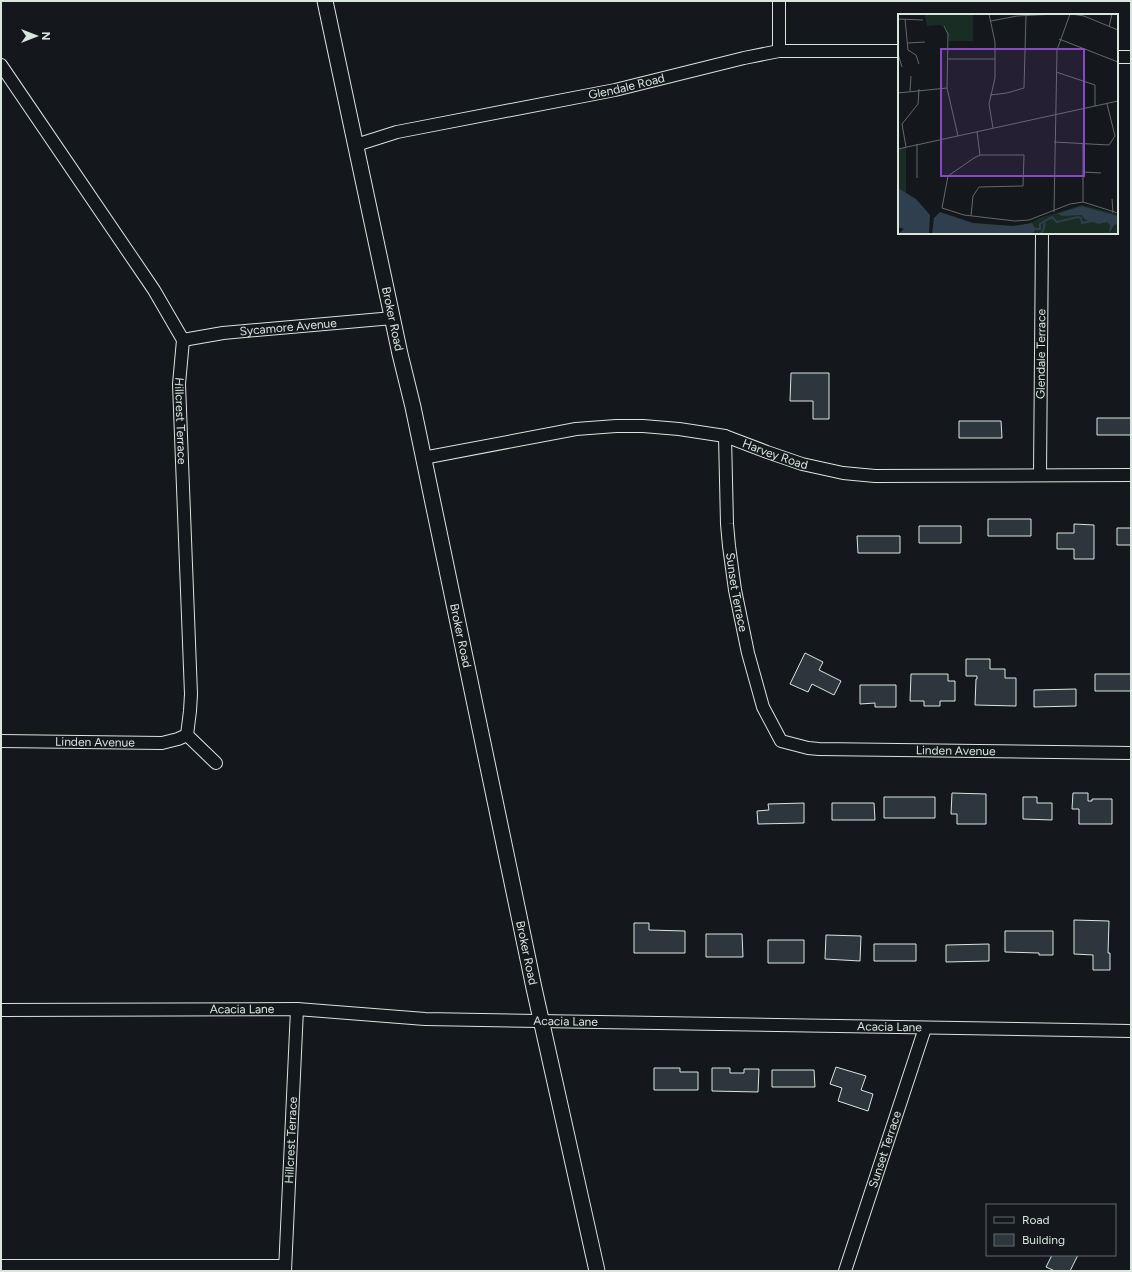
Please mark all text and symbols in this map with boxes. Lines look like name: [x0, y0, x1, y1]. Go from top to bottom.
inset map: [898, 14, 1118, 234]
north arrow: [16, 16, 56, 56]
text: N: [39, 32, 52, 40]
street label: Glendale Road: [587, 71, 666, 102]
street label: Broker Road: [379, 285, 406, 352]
street label: Glendale Terrace: [1034, 308, 1048, 399]
street label: Sycamore Avenue: [239, 316, 338, 339]
street label: Hillcrest Terrace: [172, 377, 189, 465]
street label: Harvey Road: [740, 436, 809, 472]
street label: Sunset Terrace: [723, 552, 751, 634]
street label: Broker Road: [447, 602, 474, 669]
street label: Linden Avenue: [55, 735, 135, 750]
street label: Linden Avenue: [916, 743, 996, 758]
street label: Broker Road: [513, 919, 540, 986]
street label: Acacia Lane: [210, 1002, 275, 1016]
street label: Acacia Lane: [533, 1014, 598, 1029]
street label: Acacia Lane: [857, 1019, 922, 1034]
street label: Hillcrest Terrace: [282, 1096, 300, 1184]
street label: Sunset Terrace: [866, 1109, 904, 1190]
legend: [986, 1204, 1116, 1256]
text: Road: [1022, 1213, 1050, 1227]
text: Building: [1022, 1233, 1065, 1247]

